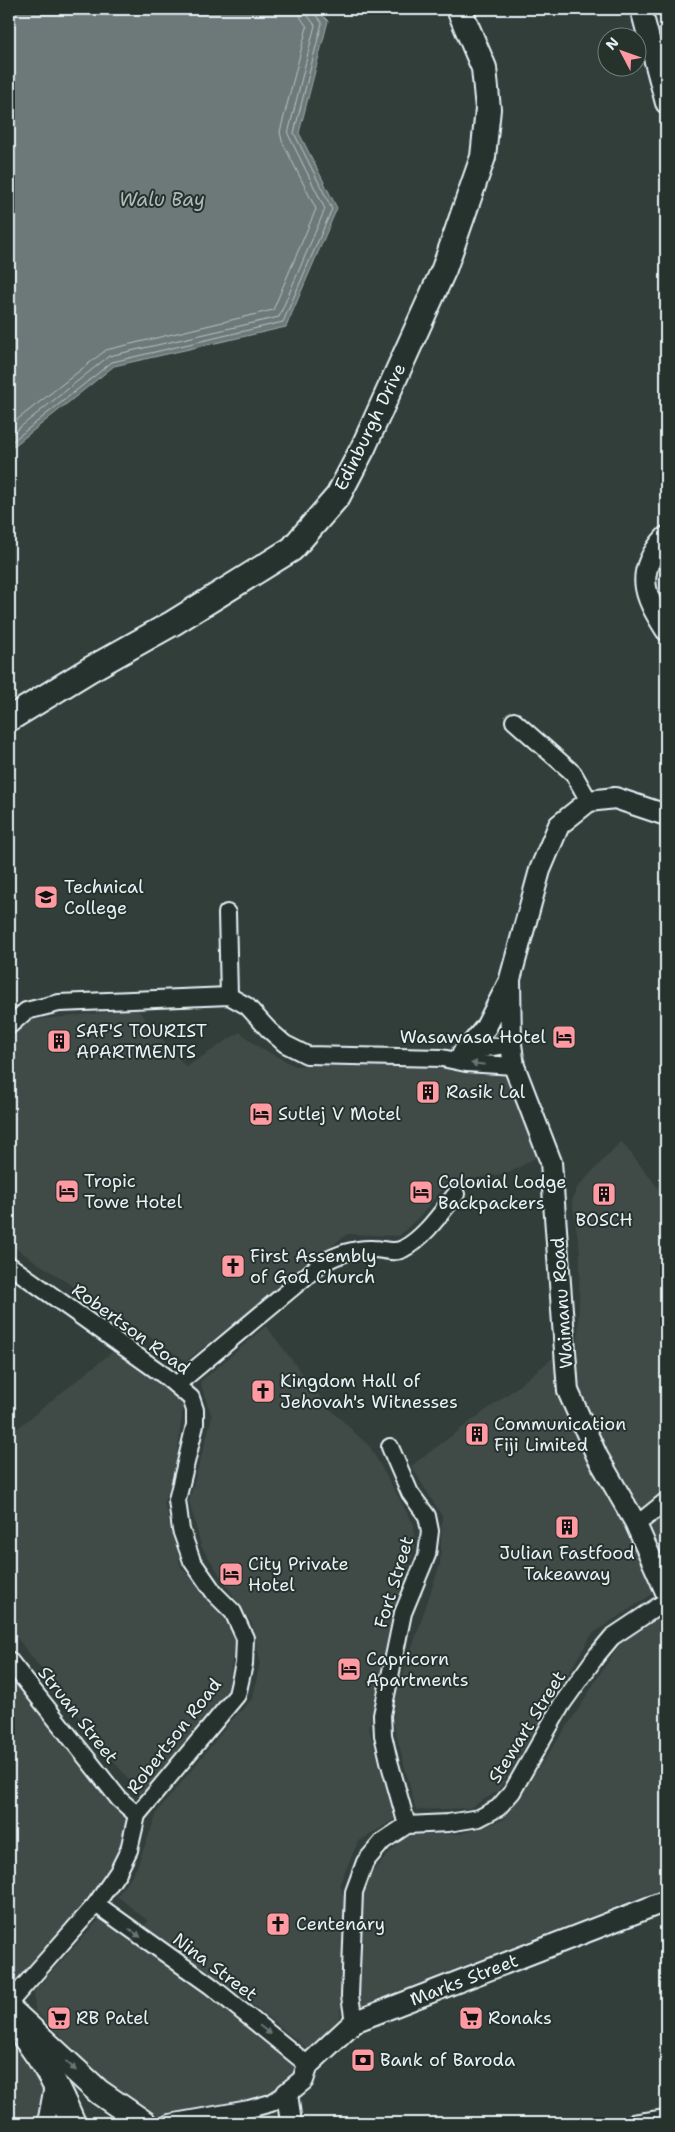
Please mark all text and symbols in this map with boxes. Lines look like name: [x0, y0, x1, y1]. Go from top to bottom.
north arrow: [598, 28, 648, 78]
text: N: [602, 33, 623, 54]
water label: Walu Bay: [119, 187, 205, 212]
street label: Edinburgh Drive: [329, 359, 411, 495]
place label: Technical College: [64, 875, 144, 920]
school or university icon: Technical College: [33, 884, 59, 910]
place label: SAF'S TOURIST APARTMENTS: [76, 1019, 207, 1064]
hotel icon: Wasawasa Hotel: [551, 1024, 577, 1050]
place label: Wasawasa Hotel: [400, 1025, 547, 1049]
building icon: SAF'S TOURIST APARTMENTS: [46, 1028, 72, 1054]
one-way arrow: [469, 1060, 485, 1068]
building icon: Rasik Lal: [415, 1079, 441, 1105]
place label: Rasik Lal: [446, 1080, 526, 1104]
hotel icon: Sutlej V Motel: [248, 1101, 274, 1127]
place label: Sutlej V Motel: [278, 1102, 401, 1126]
place label: Tropic Towe Hotel: [84, 1169, 183, 1214]
place label: Colonial Lodge Backpackers: [438, 1170, 567, 1215]
hotel icon: Tropic Towe Hotel: [54, 1178, 80, 1204]
hotel icon: Colonial Lodge Backpackers: [408, 1179, 434, 1205]
building icon: BOSCH: [591, 1181, 617, 1207]
place label: BOSCH: [575, 1208, 633, 1232]
street label: Waimanu Road: [545, 1236, 579, 1370]
place label: First Assembly of God Church: [250, 1244, 377, 1289]
church icon: First Assembly of God Church: [220, 1253, 246, 1279]
street label: Robertson Road: [67, 1278, 195, 1380]
place label: Kingdom Hall of Jehovah's Witnesses: [280, 1369, 458, 1414]
church icon: Kingdom Hall of Jehovah's Witnesses: [250, 1378, 276, 1404]
place label: Communication Fiji Limited: [494, 1412, 626, 1457]
building icon: Communication Fiji Limited: [464, 1421, 490, 1447]
building icon: Julian Fastfood Takeaway: [554, 1514, 580, 1540]
street label: Fort Street: [369, 1533, 419, 1631]
place label: Julian Fastfood Takeaway: [499, 1541, 635, 1586]
place label: City Private Hotel: [248, 1552, 349, 1597]
hotel icon: City Private Hotel: [218, 1561, 244, 1587]
place label: Capricorn Apartments: [366, 1647, 469, 1692]
hotel icon: Capricorn Apartments: [336, 1656, 362, 1682]
street label: Struan Street: [33, 1662, 124, 1769]
street label: Stewart Street: [483, 1666, 571, 1788]
street label: Robertson Road: [121, 1673, 227, 1799]
church icon: Centenary: [265, 1911, 291, 1937]
place label: Centenary: [296, 1912, 385, 1936]
street label: Nina Street: [168, 1927, 262, 2007]
one-way arrow: [128, 1928, 142, 1938]
street label: Marks Street: [406, 1948, 522, 2012]
supermarket icon: RB Patel: [46, 2005, 72, 2031]
supermarket icon: Ronaks: [458, 2005, 484, 2031]
place label: RB Patel: [76, 2006, 149, 2030]
place label: Ronaks: [488, 2006, 552, 2030]
one-way arrow: [258, 2025, 271, 2036]
bank icon: Bank of Baroda: [350, 2047, 376, 2073]
place label: Bank of Baroda: [380, 2048, 515, 2072]
one-way arrow: [64, 2060, 77, 2071]

